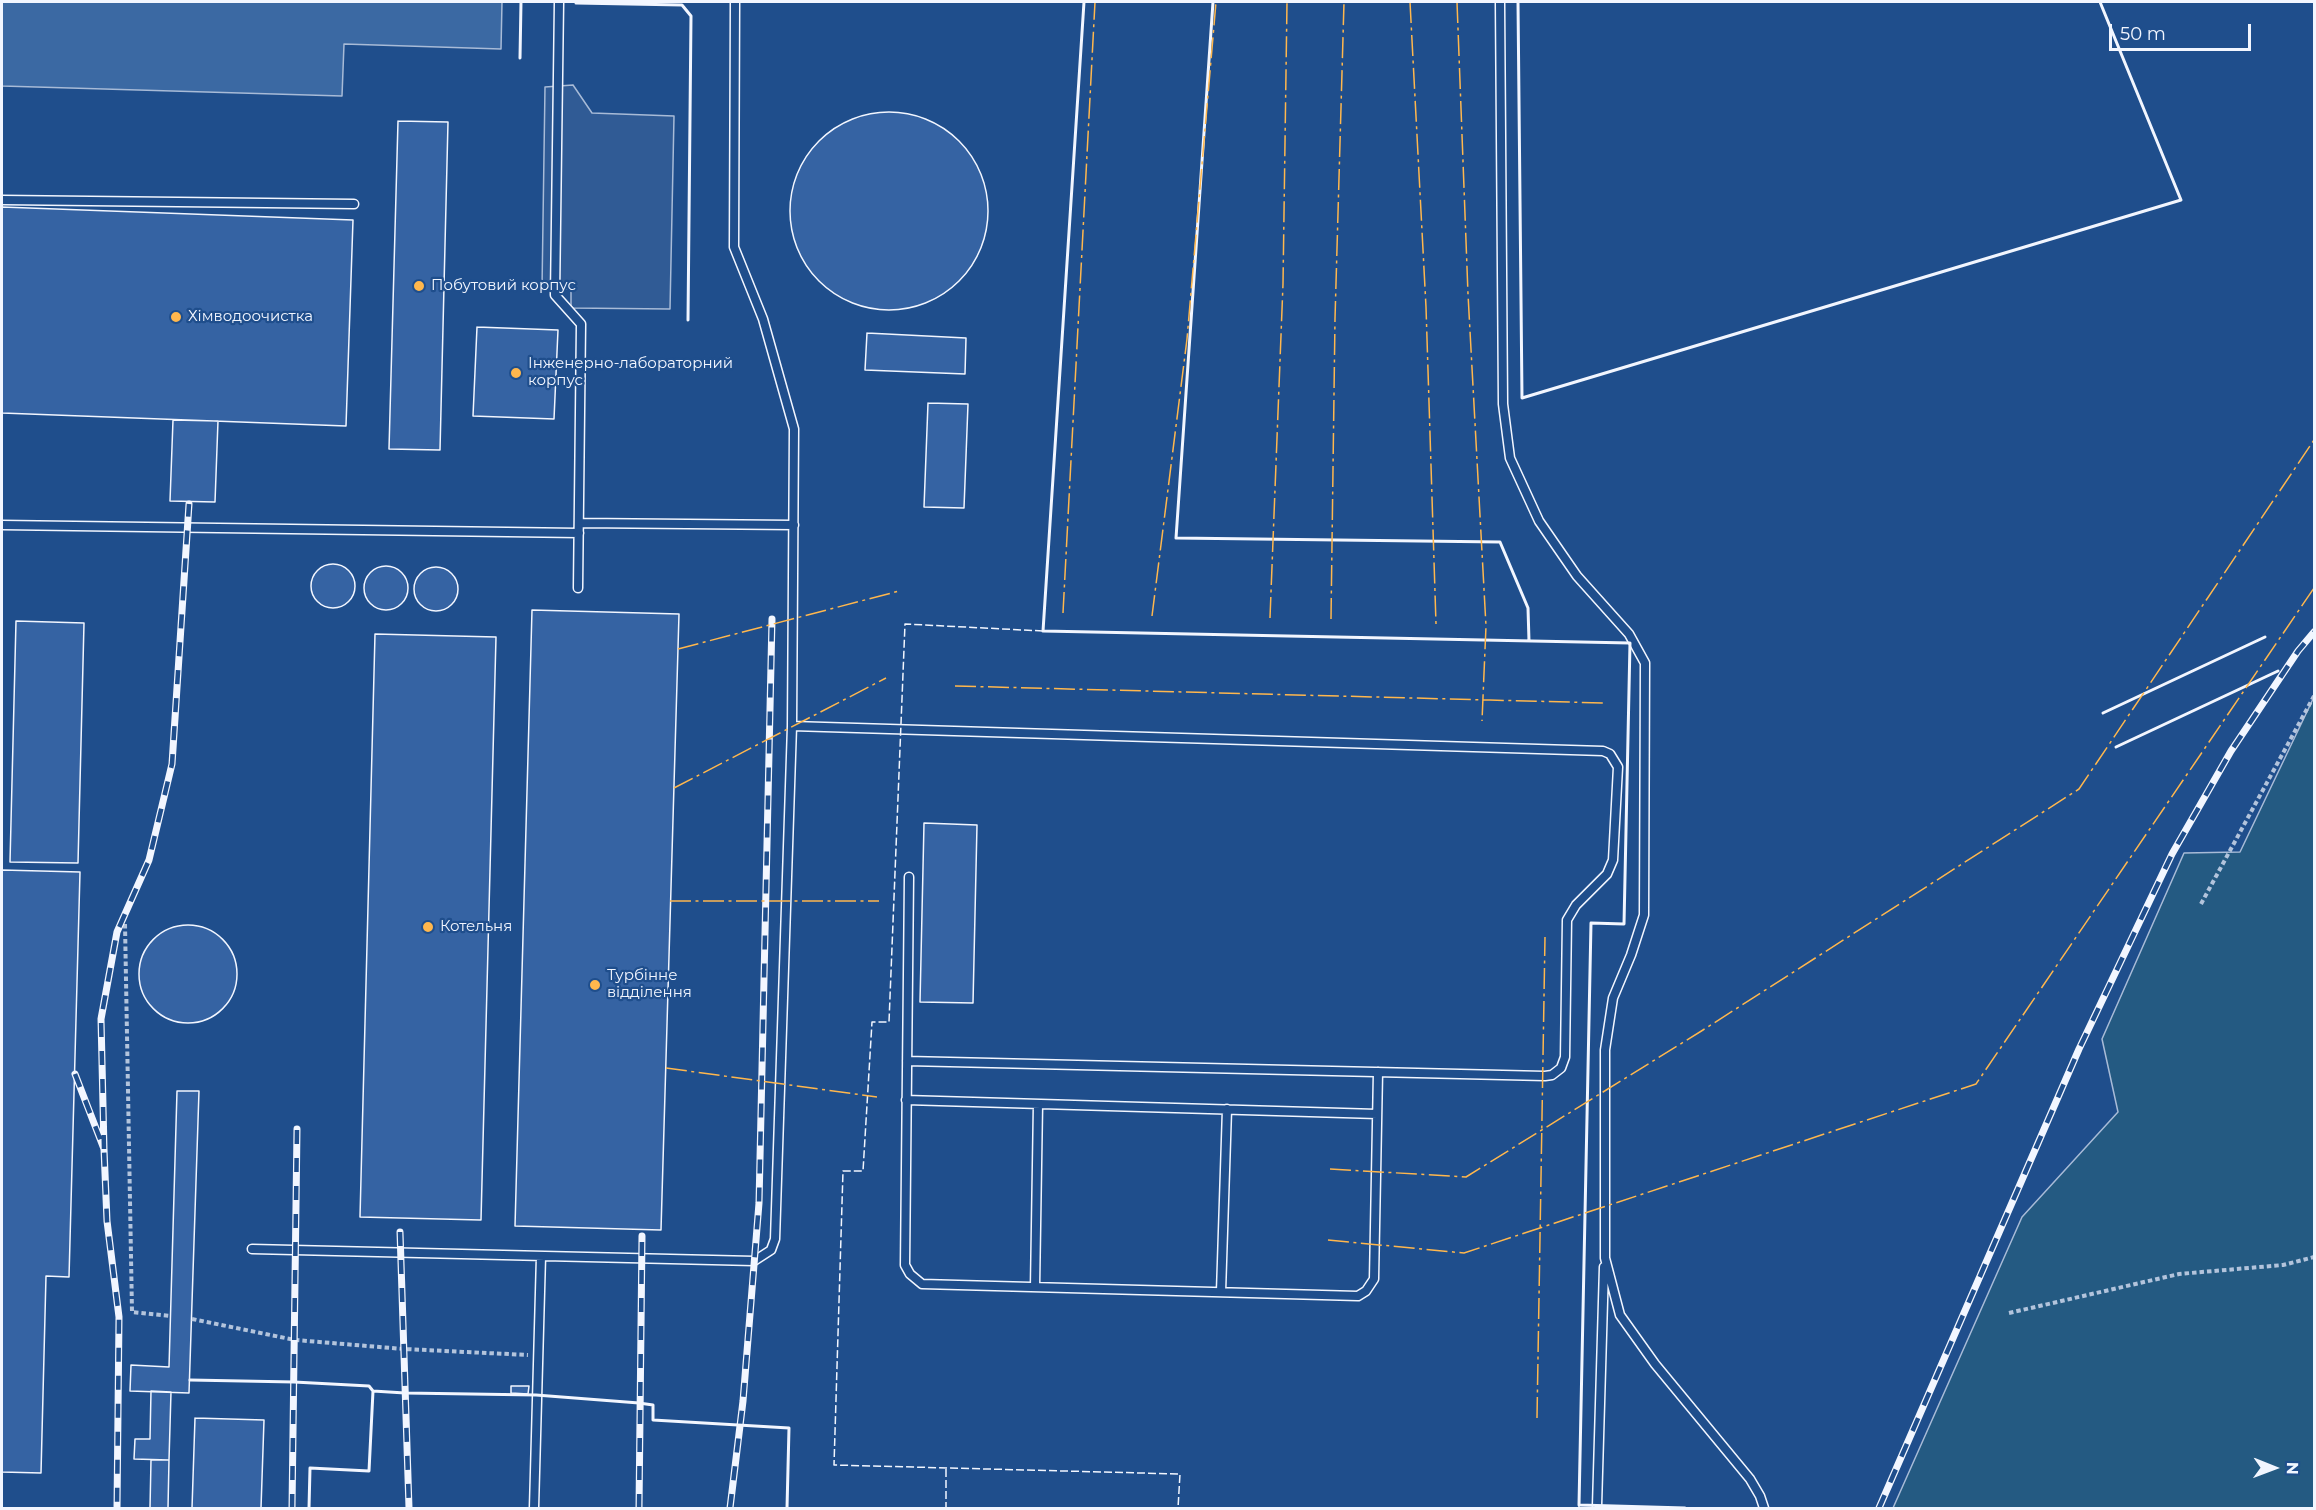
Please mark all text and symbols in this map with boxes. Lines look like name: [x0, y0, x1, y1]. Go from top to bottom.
scale bar: [2112, 12, 2254, 50]
text: 50 m: [2120, 23, 2166, 45]
place label: Побутовий корпус: [431, 277, 576, 295]
marker: Побутовий корпус: [412, 279, 426, 293]
place label: Хімводоочистка: [188, 308, 313, 326]
marker: Хімводоочистка: [169, 310, 183, 324]
place label: Інженерно-лабораторний корпус: [528, 355, 733, 390]
marker: Інженерно-лабораторний корпус: [509, 366, 523, 380]
place label: Котельня: [440, 918, 512, 936]
marker: Котельня: [421, 920, 435, 934]
place label: Турбінне відділення: [607, 967, 692, 1002]
marker: Турбінне відділення: [588, 978, 602, 992]
north arrow: [2244, 1438, 2304, 1498]
text: N: [2283, 1462, 2302, 1475]

